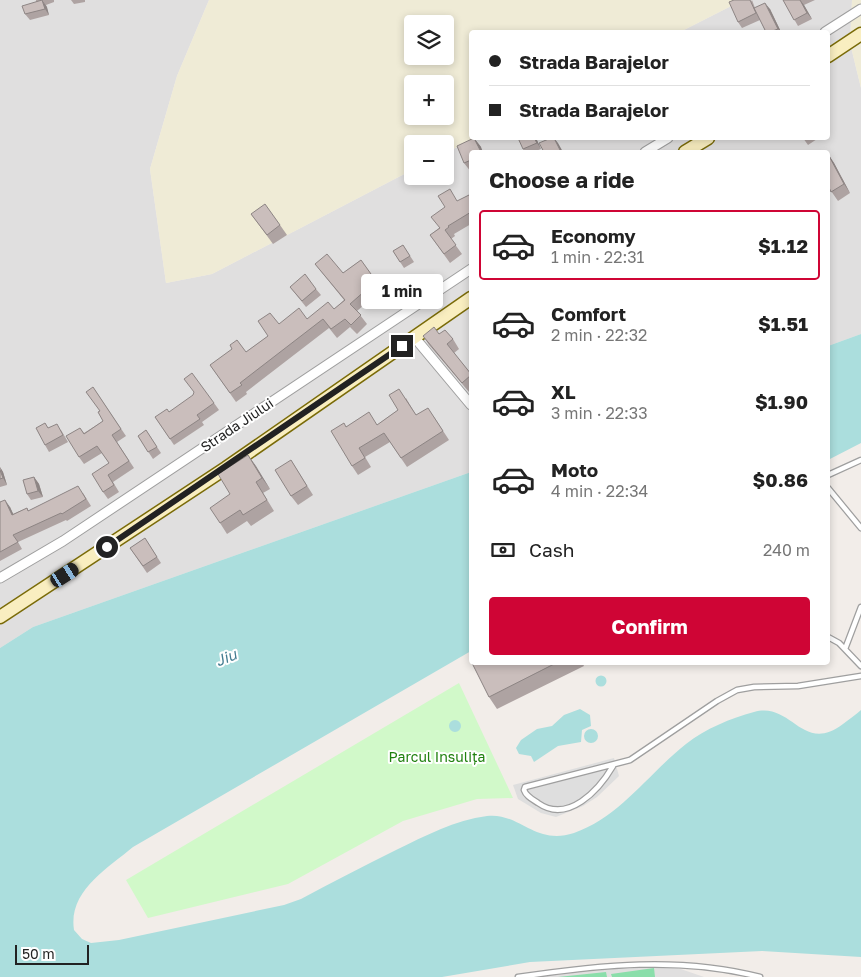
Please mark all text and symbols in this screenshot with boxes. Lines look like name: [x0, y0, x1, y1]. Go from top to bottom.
map controls: [404, 15, 454, 185]
button: layers: [404, 15, 454, 65]
text: Strada Barajelor: [519, 50, 669, 73]
button: +: [404, 75, 454, 125]
text: Strada Barajelor: [519, 98, 669, 121]
button: −: [404, 135, 454, 185]
text: Choose a ride: [489, 166, 635, 193]
icon: car: [491, 223, 536, 268]
text: Economy: [551, 224, 636, 247]
text: $1.12: [758, 234, 808, 257]
text: 1 min · 22:31: [551, 247, 644, 267]
callout: 1 min: [361, 274, 443, 308]
text: 1 min: [382, 281, 422, 301]
icon: car: [491, 301, 536, 346]
text: Comfort: [551, 302, 626, 325]
text: $1.51: [758, 312, 808, 335]
text: 2 min · 22:32: [551, 325, 647, 345]
route end: [391, 335, 413, 357]
icon: car: [491, 379, 536, 424]
text: XL: [551, 380, 576, 403]
text: $1.90: [755, 390, 808, 413]
street label: Strada Jiului: [197, 394, 276, 455]
text: 3 min · 22:33: [551, 403, 648, 423]
icon: car: [491, 457, 536, 502]
text: Moto: [551, 458, 598, 481]
text: $0.86: [753, 468, 808, 491]
text: 4 min · 22:34: [551, 481, 648, 501]
route start: [96, 536, 118, 558]
icon: cash: [489, 536, 517, 564]
text: Cash: [529, 538, 574, 561]
text: 240 m: [763, 540, 810, 560]
car: [48, 561, 81, 589]
button: Confirm: [489, 597, 810, 655]
water label: Jiu: [212, 644, 240, 670]
park label: Parcul Insulița: [389, 748, 485, 765]
scale bar: [15, 942, 89, 965]
text: 50 m: [22, 945, 55, 962]

